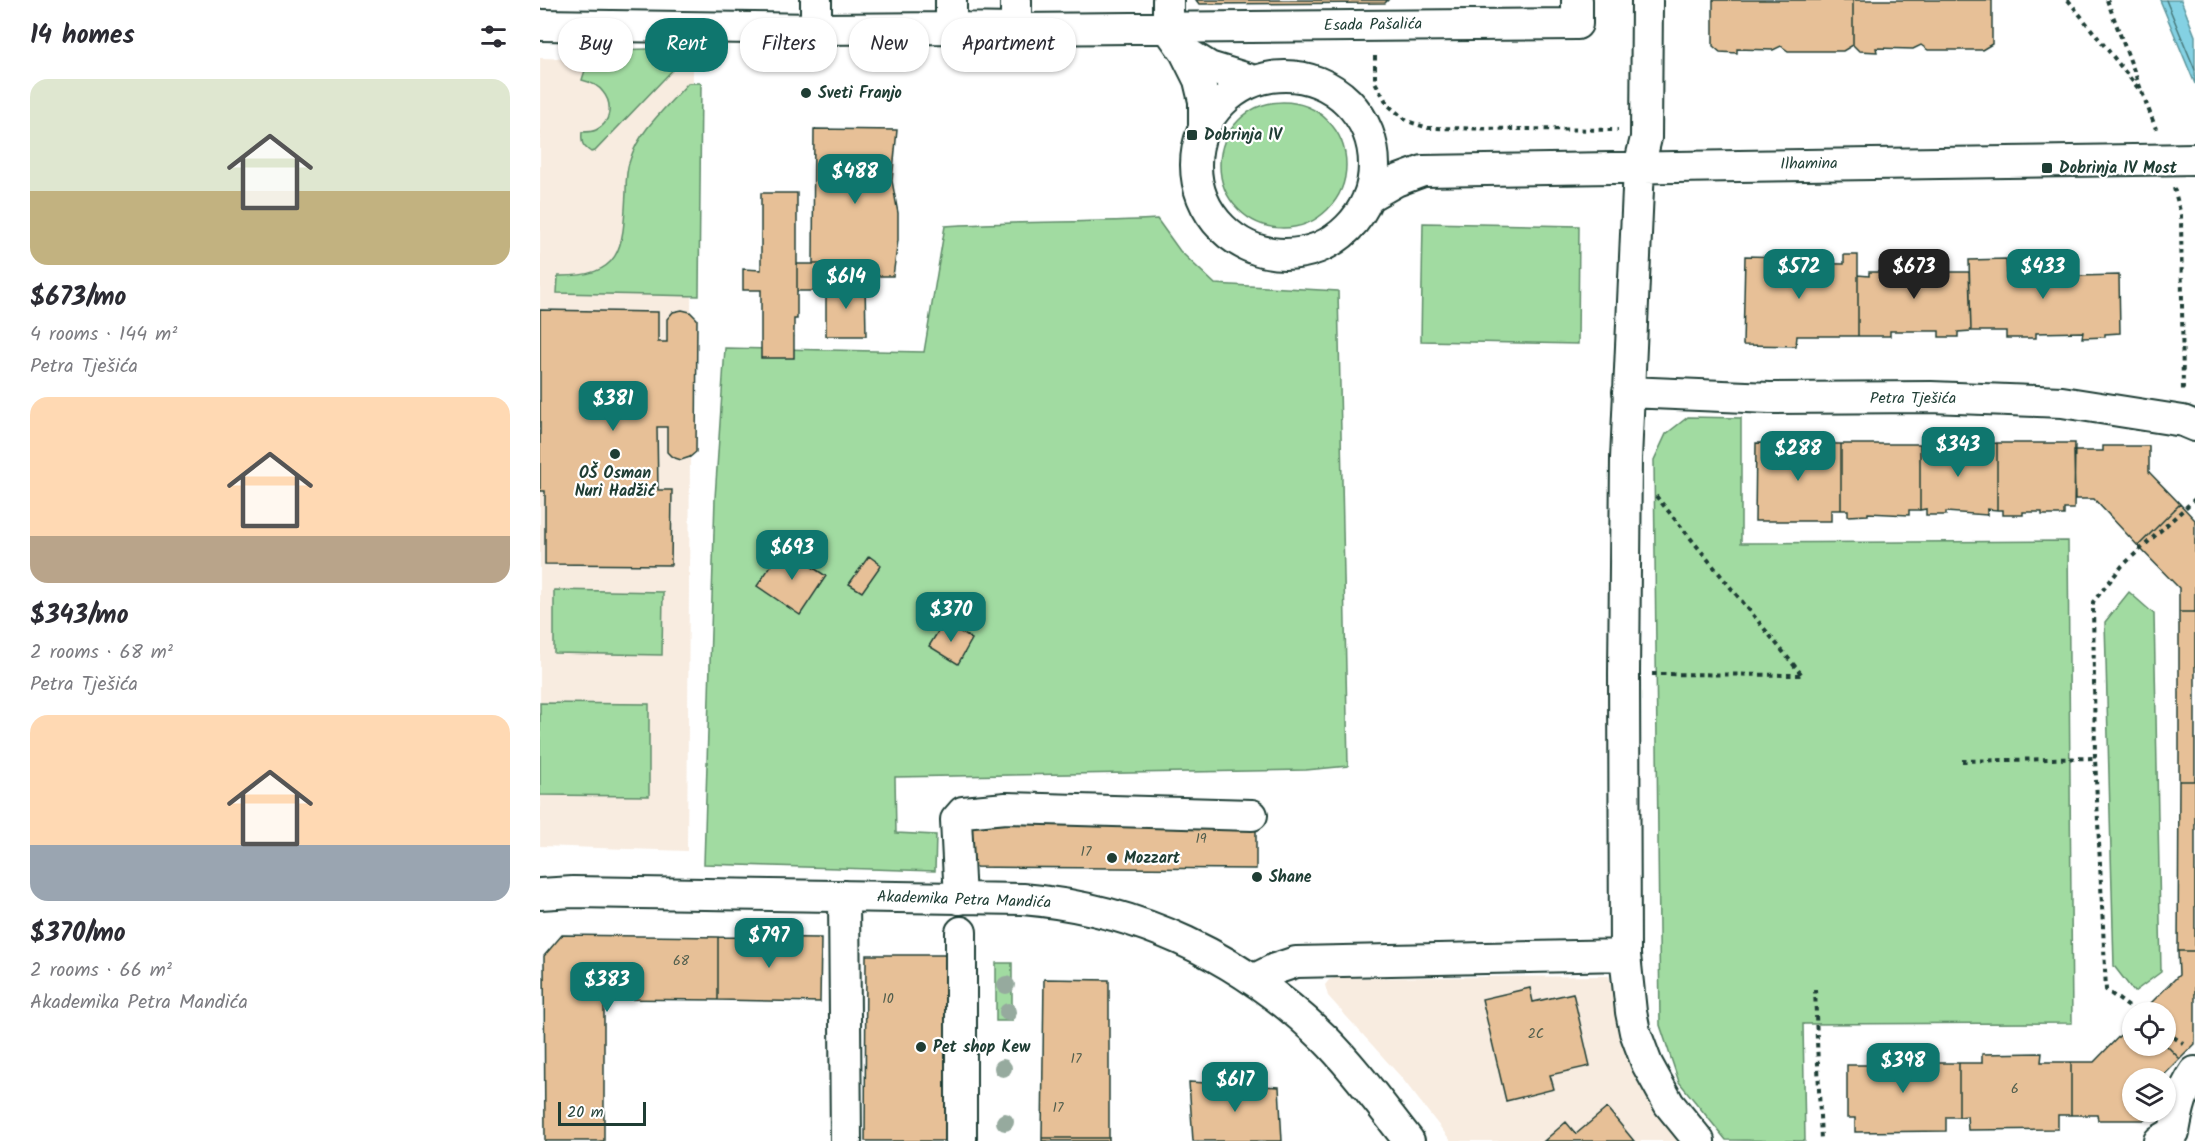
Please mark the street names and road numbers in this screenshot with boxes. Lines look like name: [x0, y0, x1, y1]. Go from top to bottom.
street label: Esada Pašalića: [1324, 12, 1422, 38]
street label: Ilhamina: [1780, 151, 1838, 177]
street label: Petra Tješića: [1870, 386, 1956, 411]
street label: Akademika Petra Mandića: [876, 884, 1052, 916]

